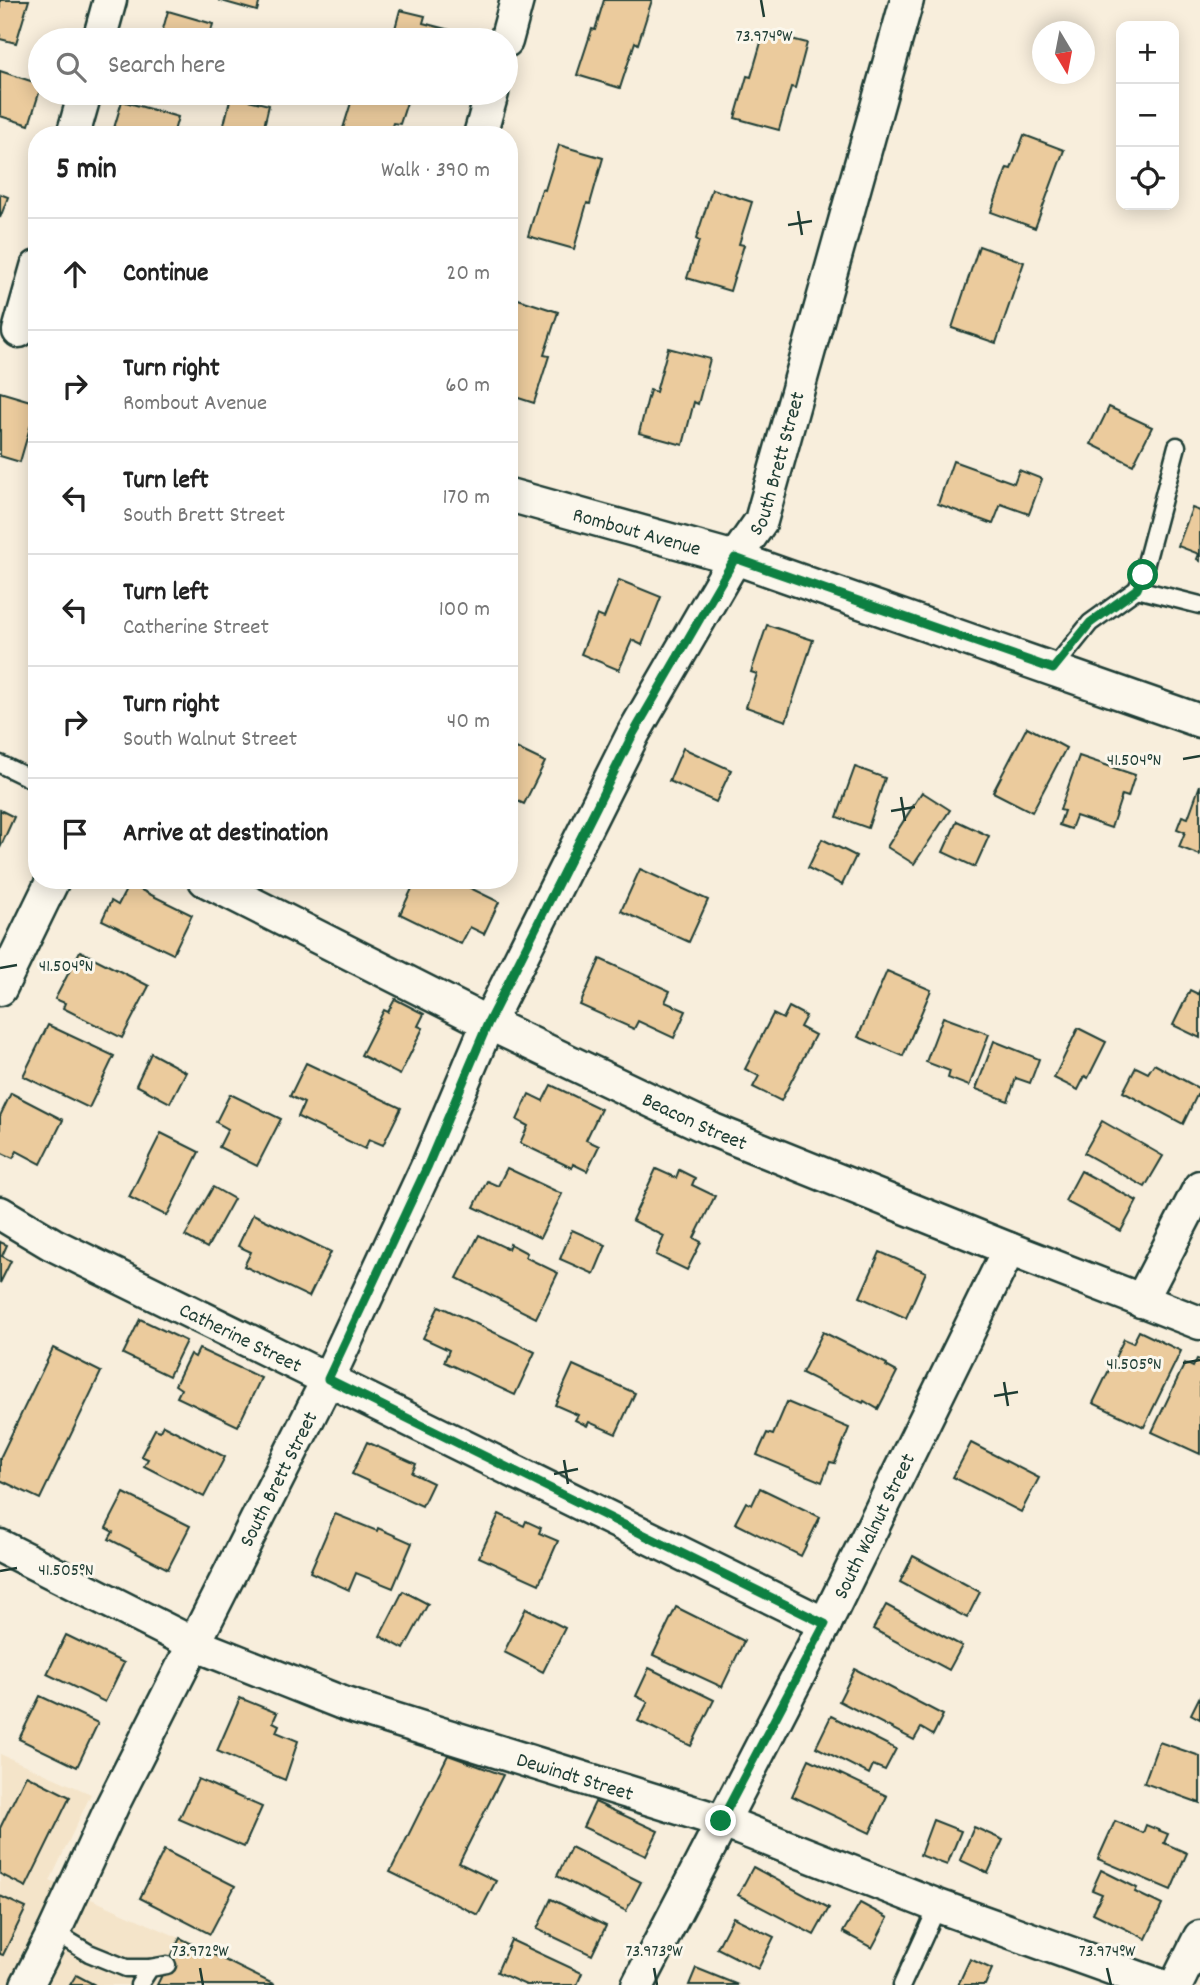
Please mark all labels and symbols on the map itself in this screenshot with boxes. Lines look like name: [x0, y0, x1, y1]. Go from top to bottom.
north arrow: [1032, 21, 1095, 84]
text: 73.974°W: [736, 25, 793, 50]
street label: South Brett Street: [743, 388, 815, 543]
street label: Rombout Avenue: [569, 501, 704, 566]
route start: [1127, 559, 1158, 590]
text: 41.504°N: [1107, 749, 1161, 774]
text: 41.504°N: [39, 955, 93, 980]
street label: Beacon Street: [636, 1086, 751, 1160]
street label: Catherine Street: [173, 1297, 306, 1383]
text: 41.505°N: [1106, 1353, 1162, 1378]
street label: South Brett Street: [233, 1407, 327, 1553]
street label: South Walnut Street: [827, 1449, 925, 1605]
text: 41.505°N: [38, 1559, 94, 1584]
street label: Dewindt Street: [512, 1746, 637, 1811]
route end: [705, 1805, 736, 1836]
text: 73.972°W: [172, 1940, 229, 1965]
text: 73.973°W: [625, 1940, 683, 1965]
text: 73.974°W: [1079, 1940, 1136, 1965]

